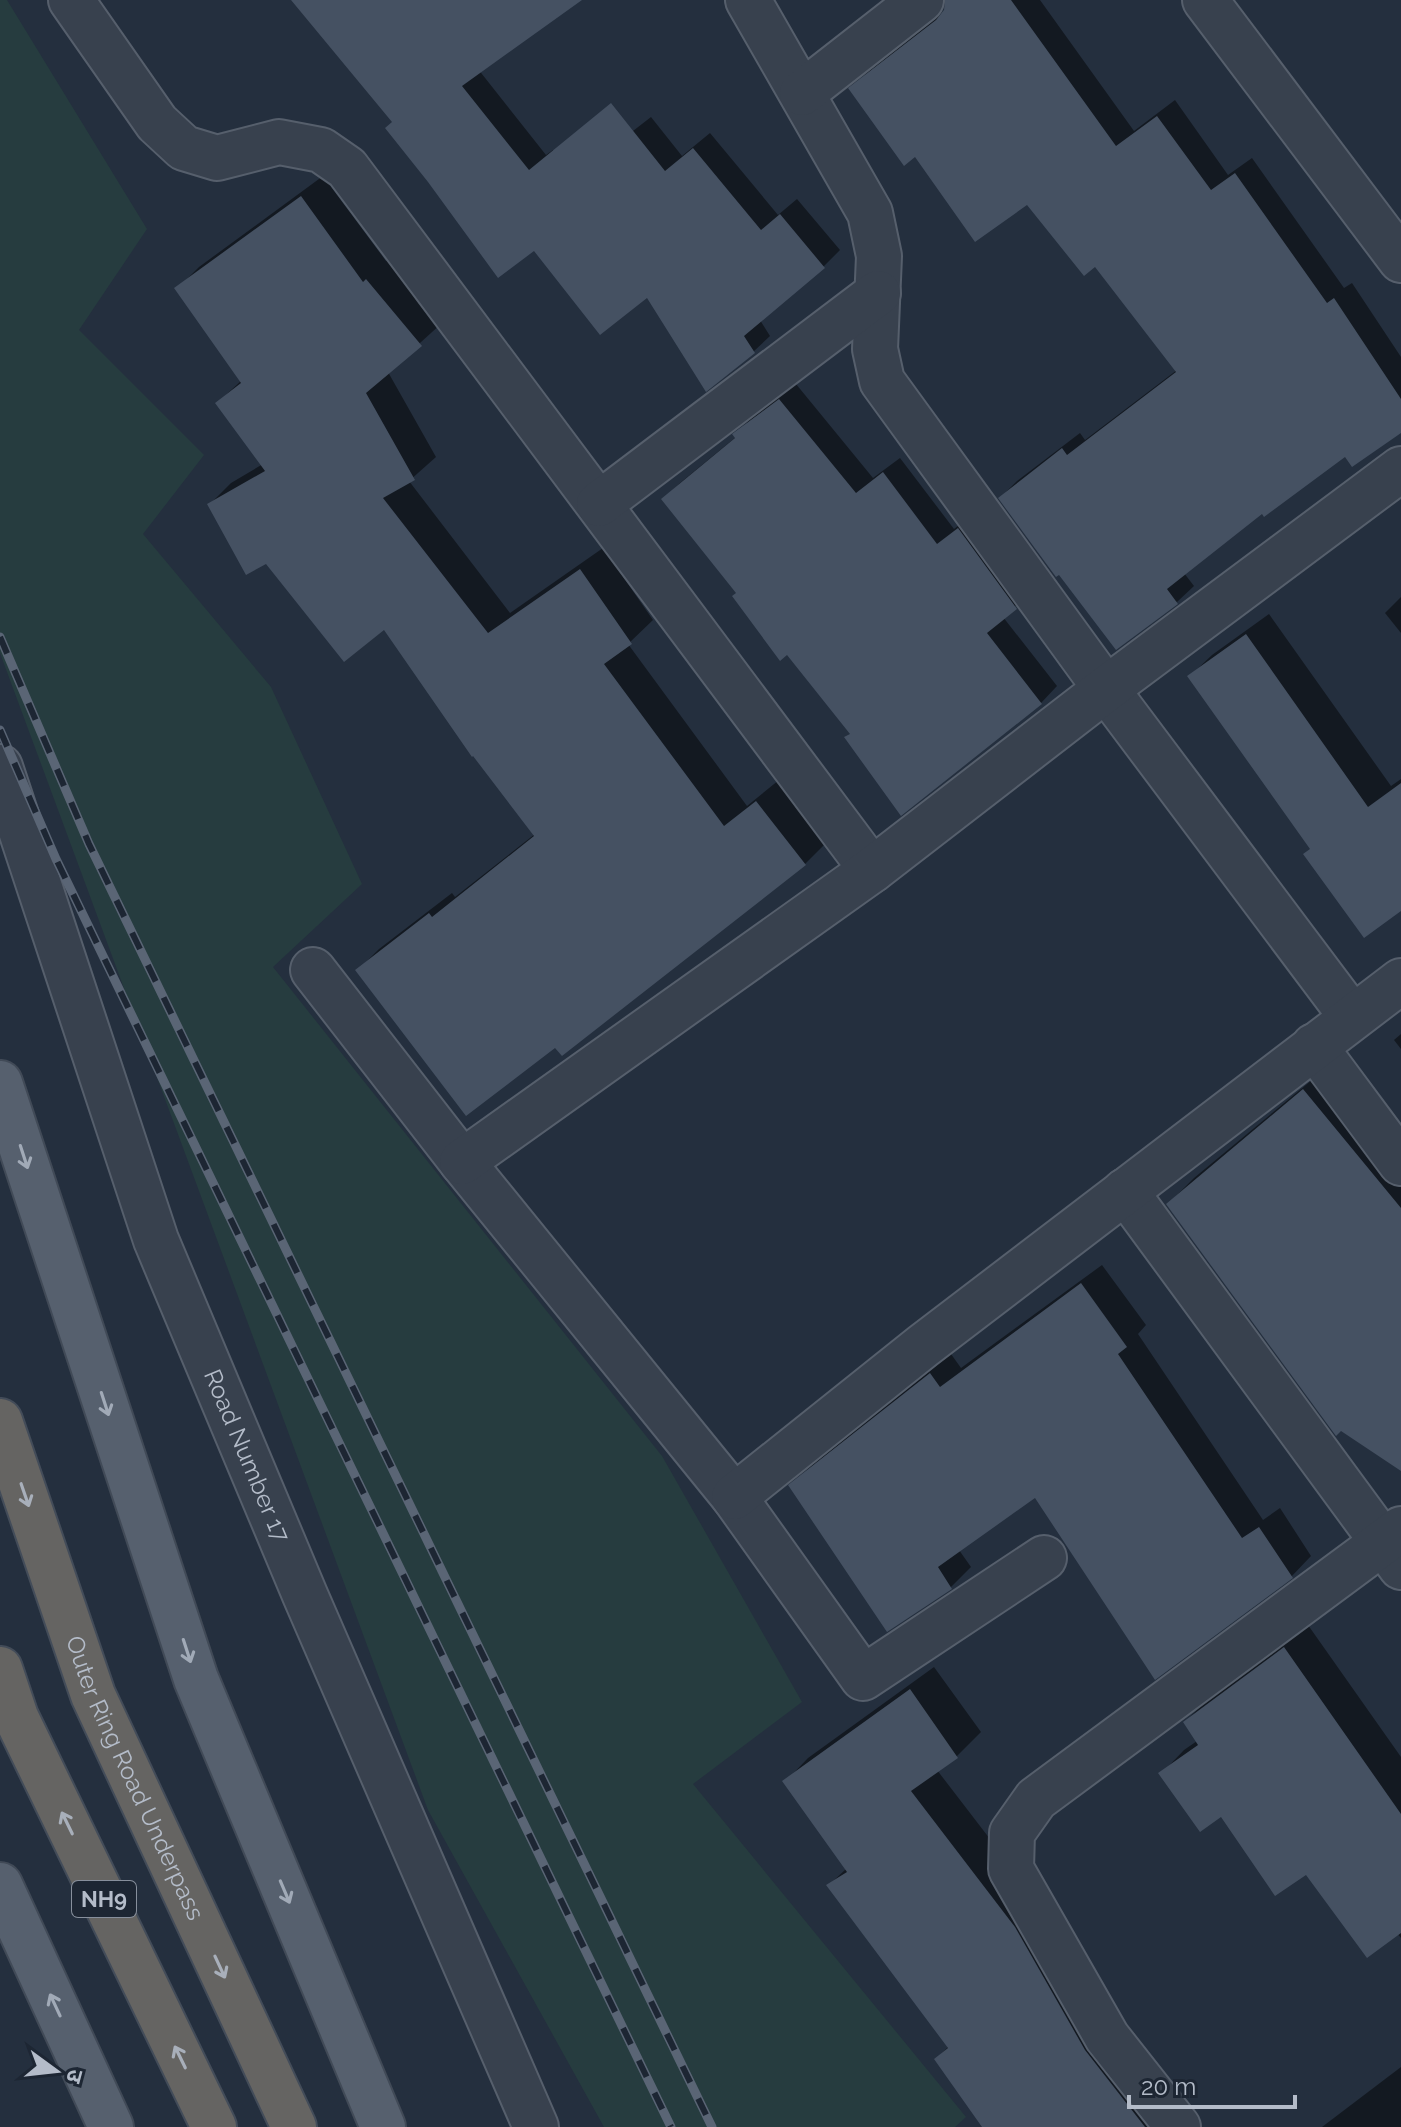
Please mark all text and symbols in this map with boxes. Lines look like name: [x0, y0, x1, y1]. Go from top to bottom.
one-way arrow: [18, 1144, 33, 1169]
street label: Road Number 17: [198, 1365, 296, 1546]
one-way arrow: [99, 1391, 114, 1416]
one-way arrow: [18, 1481, 33, 1507]
street label: Outer Ring Road Underpass: [60, 1632, 211, 1925]
one-way arrow: [180, 1638, 195, 1663]
one-way arrow: [59, 1811, 75, 1835]
one-way arrow: [278, 1879, 293, 1904]
road number: NH9: [72, 1881, 136, 1917]
one-way arrow: [213, 1955, 228, 1979]
one-way arrow: [47, 1994, 62, 2018]
north arrow: [16, 2031, 96, 2111]
one-way arrow: [172, 2045, 187, 2069]
scale bar: [1129, 2059, 1295, 2109]
text: उ: [61, 2067, 90, 2087]
text: 20 m: [1141, 2072, 1196, 2101]

